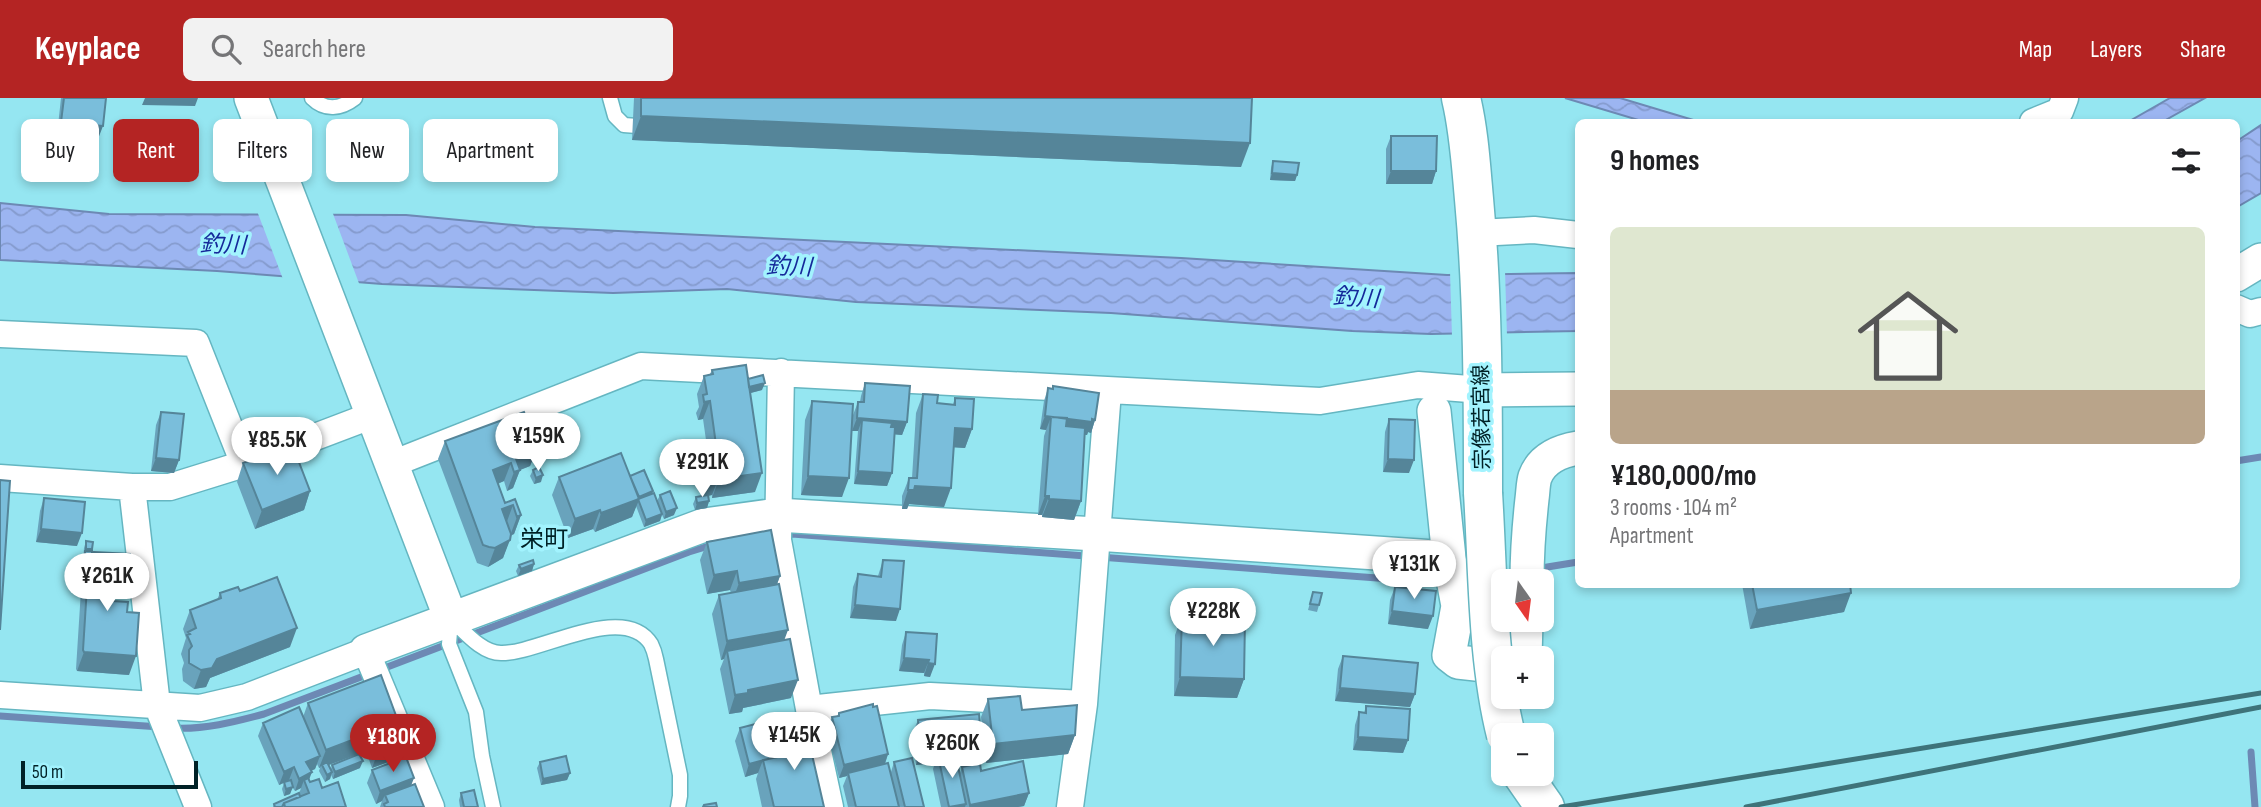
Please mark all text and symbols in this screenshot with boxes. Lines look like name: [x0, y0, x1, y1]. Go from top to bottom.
search box: [183, 18, 673, 81]
text: Keyplace: [35, 29, 141, 69]
icon: search: [207, 30, 245, 68]
text: Search here: [263, 34, 366, 65]
text: Map: [2019, 35, 2052, 64]
text: Layers: [2090, 35, 2142, 64]
text: Share: [2180, 35, 2226, 64]
chip: Buy: [21, 119, 99, 182]
chip: Rent: [113, 119, 199, 182]
chip: Filters: [213, 119, 312, 182]
chip: New: [326, 119, 409, 182]
chip: Apartment: [423, 119, 558, 182]
icon: filters: [2167, 142, 2205, 180]
text: 9 homes: [1610, 143, 1700, 179]
water label: 釣川: [200, 230, 249, 260]
water label: 釣川: [766, 252, 815, 282]
icon: home: [1845, 273, 1971, 399]
water label: 釣川: [1332, 282, 1383, 314]
street label: 宗像若宮線: [1469, 364, 1495, 470]
pin: ¥159K: [489, 414, 587, 473]
pin: ¥85.5K: [220, 418, 334, 477]
text: ¥159K: [511, 422, 565, 450]
text: ¥85.5K: [247, 426, 307, 454]
pin: ¥291K: [653, 440, 751, 499]
text: ¥291K: [675, 448, 729, 476]
text: ¥180,000/mo: [1610, 458, 1757, 494]
text: 3 rooms · 104 m²: [1610, 494, 1737, 522]
text: Apartment: [1610, 522, 1694, 550]
district label: 栄町: [520, 525, 568, 554]
pin: ¥131K: [1365, 542, 1463, 601]
text: ¥131K: [1388, 550, 1440, 578]
pin: ¥261K: [58, 554, 156, 613]
text: ¥261K: [80, 562, 134, 590]
north arrow: [1491, 569, 1554, 632]
map controls: [1491, 569, 1554, 786]
pin: ¥228K: [1164, 588, 1262, 648]
text: ¥228K: [1186, 597, 1240, 625]
button: +: [1491, 646, 1554, 709]
pin: ¥145K: [745, 712, 843, 772]
pin: ¥180K: [344, 714, 442, 774]
pin: ¥260K: [903, 720, 1001, 780]
text: ¥145K: [767, 721, 821, 749]
text: ¥180K: [366, 723, 420, 751]
button: −: [1491, 723, 1554, 786]
text: ¥260K: [925, 729, 980, 757]
scale bar: [21, 758, 198, 790]
text: 50 m: [32, 761, 63, 784]

